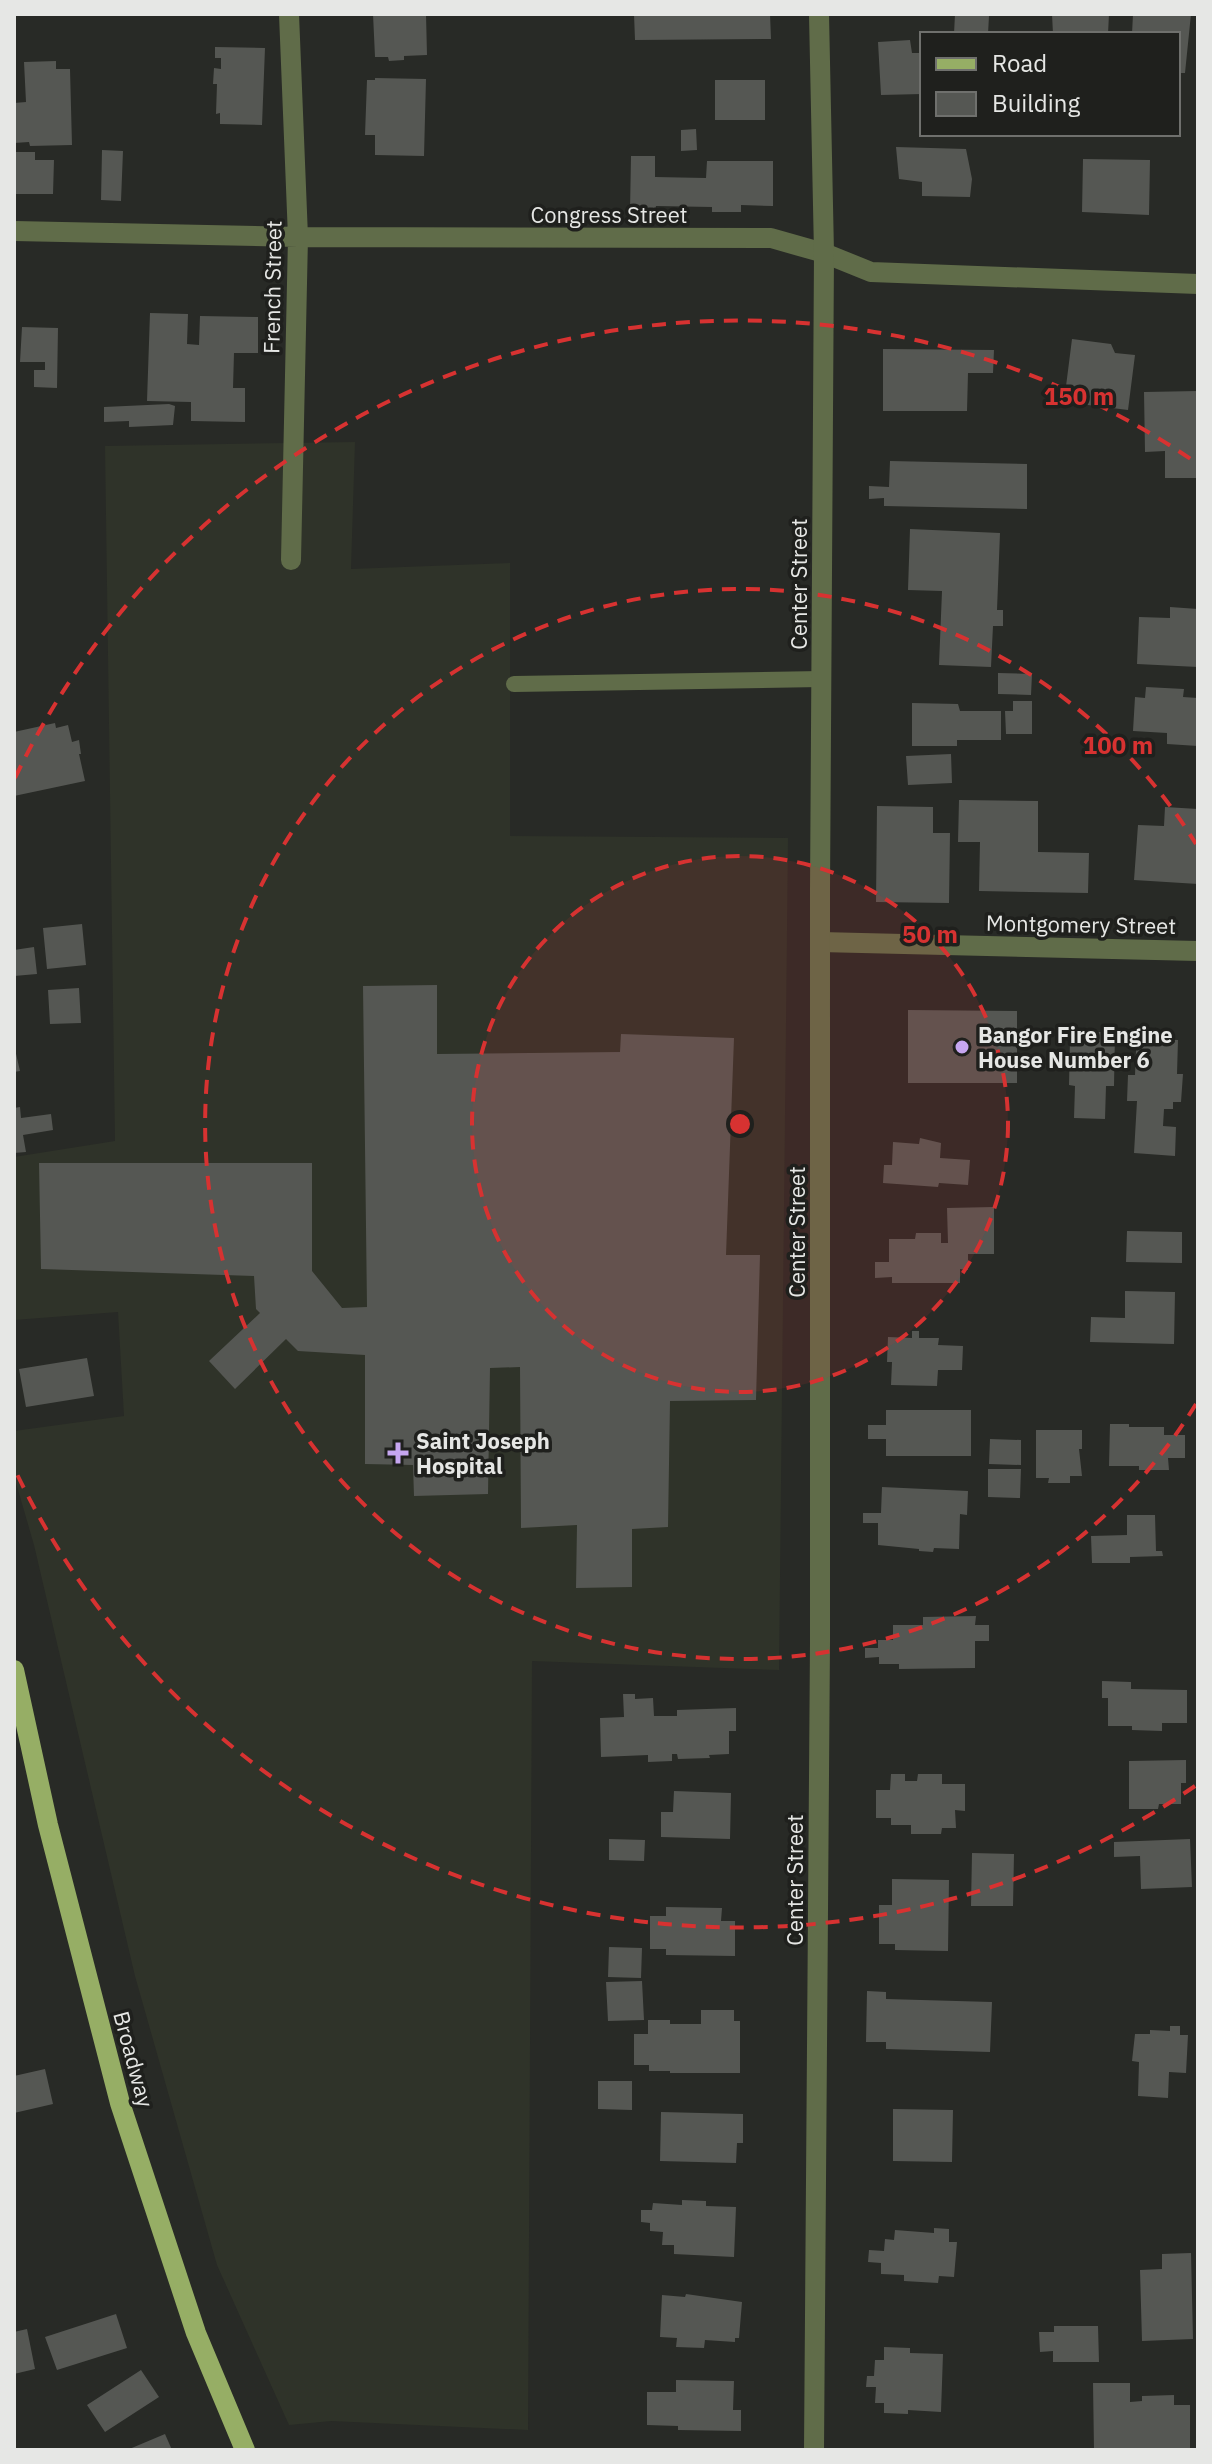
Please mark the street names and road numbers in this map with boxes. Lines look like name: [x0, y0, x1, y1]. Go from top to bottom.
street label: Congress Street: [531, 200, 687, 229]
street label: French Street: [256, 220, 288, 354]
street label: Center Street: [784, 518, 813, 650]
street label: Montgomery Street: [986, 908, 1176, 940]
street label: Center Street: [782, 1166, 811, 1298]
street label: Center Street: [780, 1814, 809, 1946]
street label: Broadway: [107, 2008, 161, 2110]

